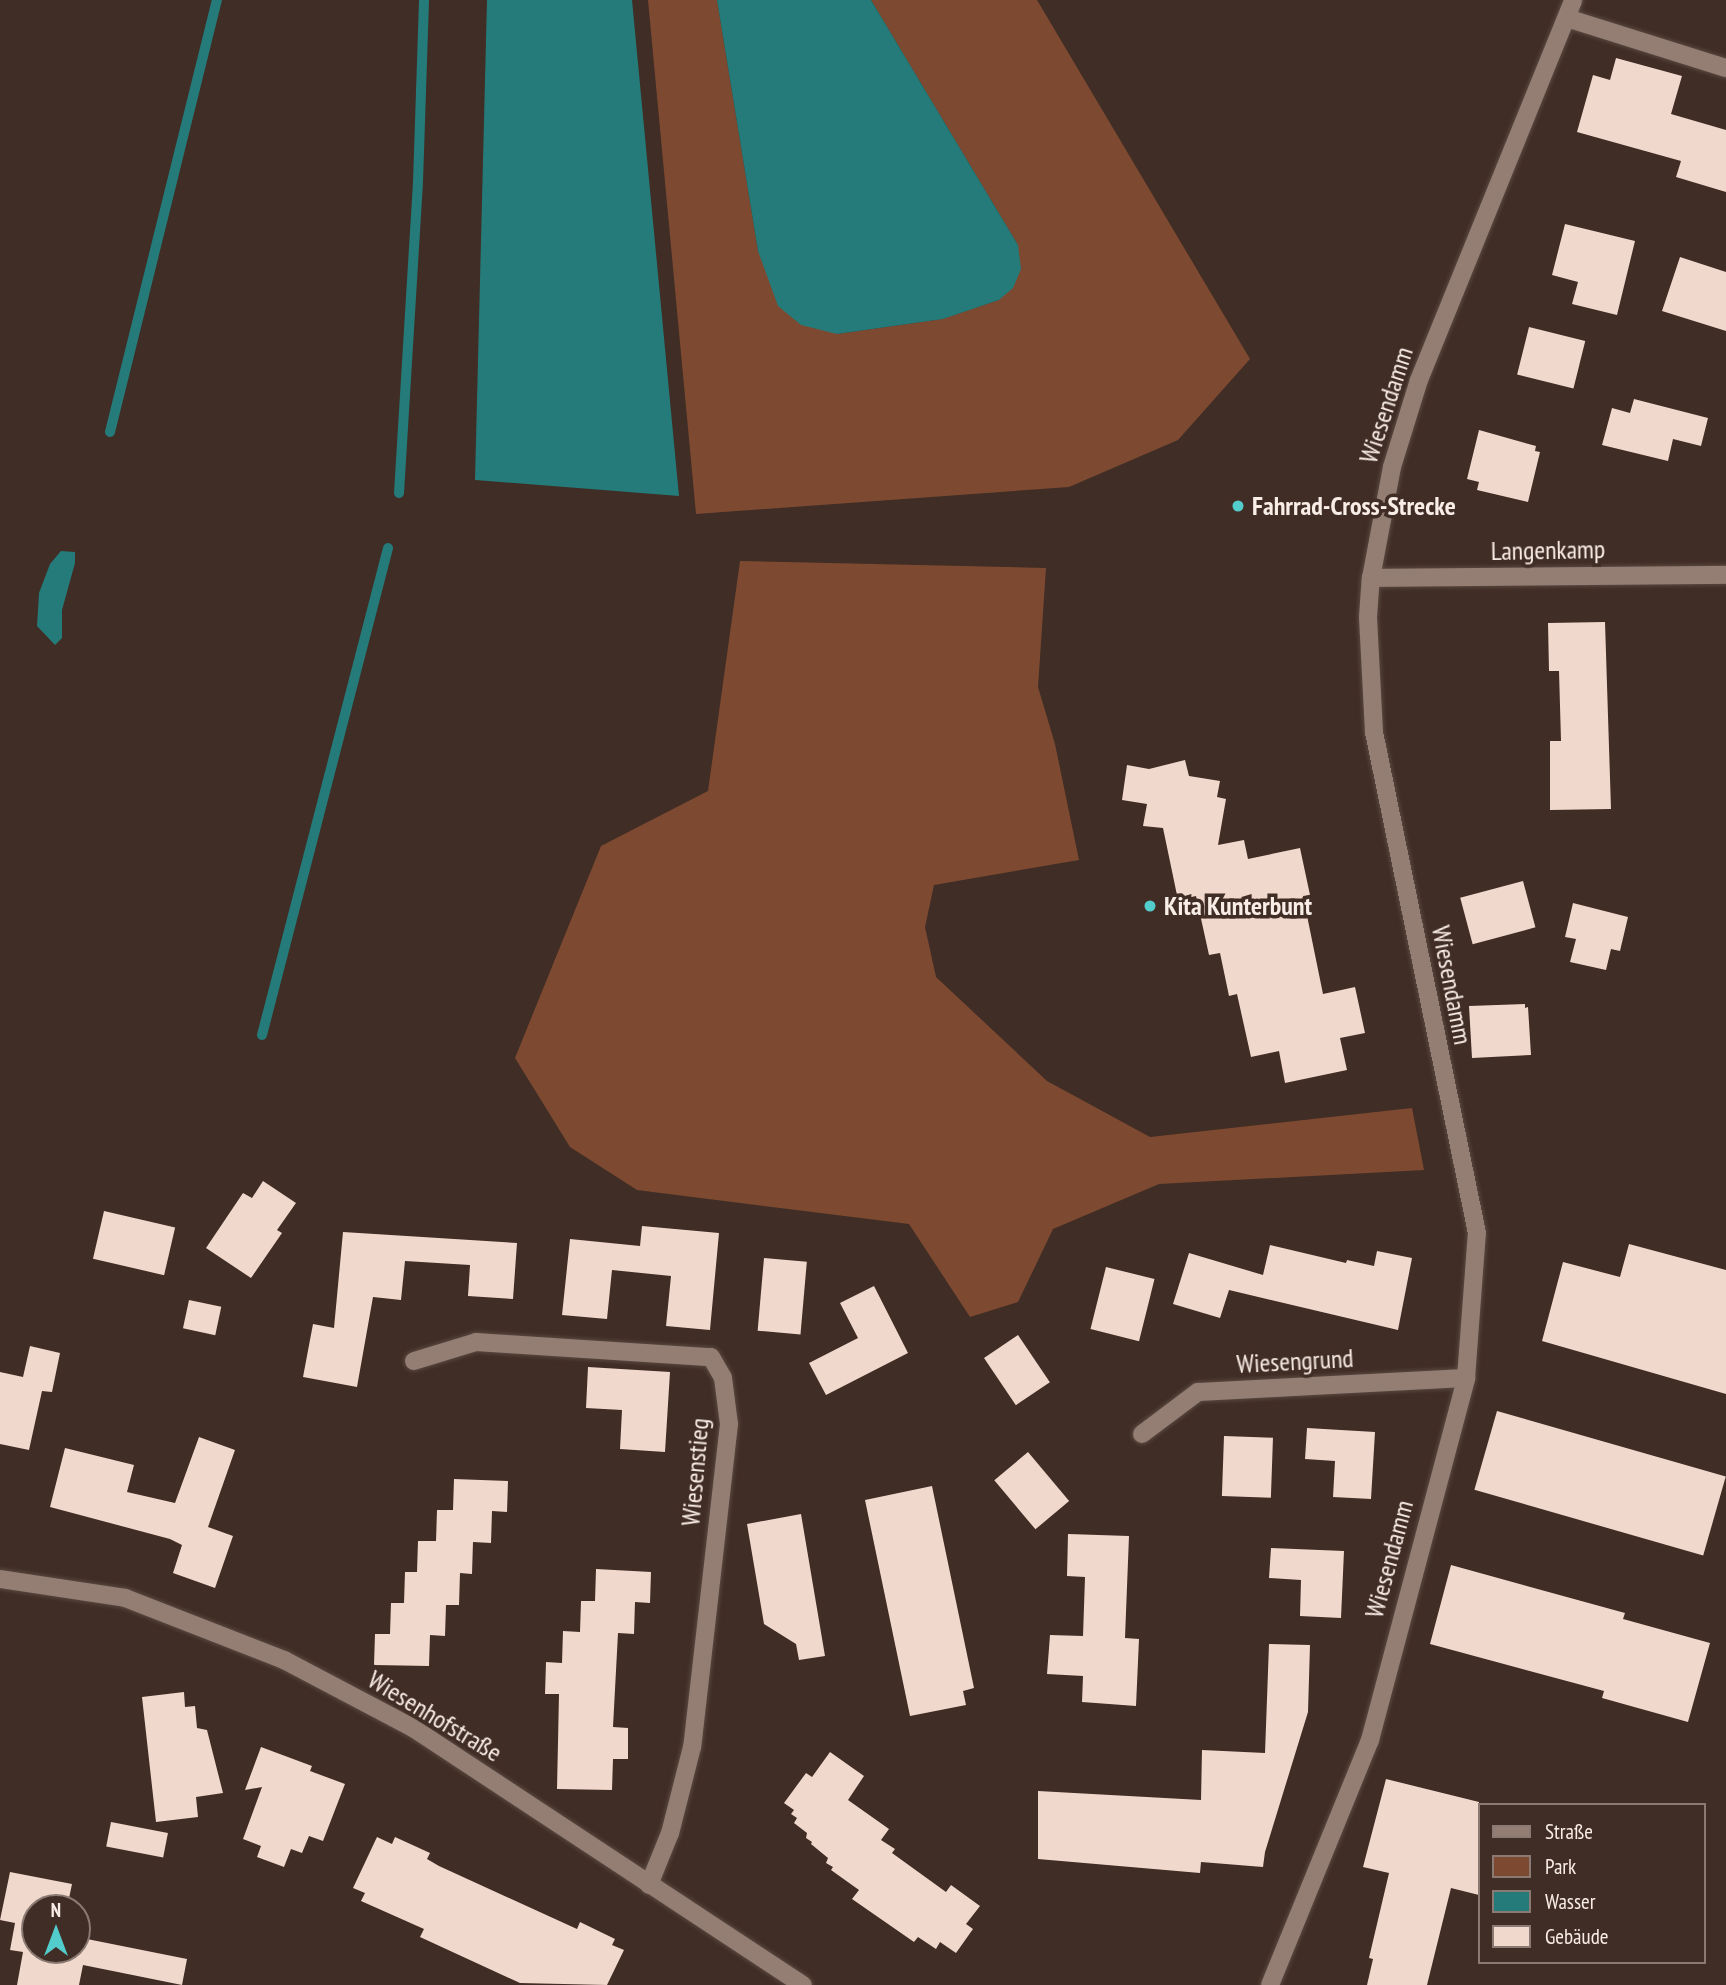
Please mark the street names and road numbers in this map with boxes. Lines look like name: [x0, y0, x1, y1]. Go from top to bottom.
street label: Wiesendamm: [1353, 343, 1419, 467]
street label: Langenkamp: [1491, 533, 1605, 567]
street label: Wiesendamm: [1425, 923, 1479, 1047]
street label: Wiesengrund: [1236, 1342, 1354, 1380]
street label: Wiesenstieg: [675, 1417, 715, 1527]
street label: Wiesendamm: [1358, 1497, 1420, 1621]
street label: Wiesenhofstraße: [362, 1664, 508, 1768]

